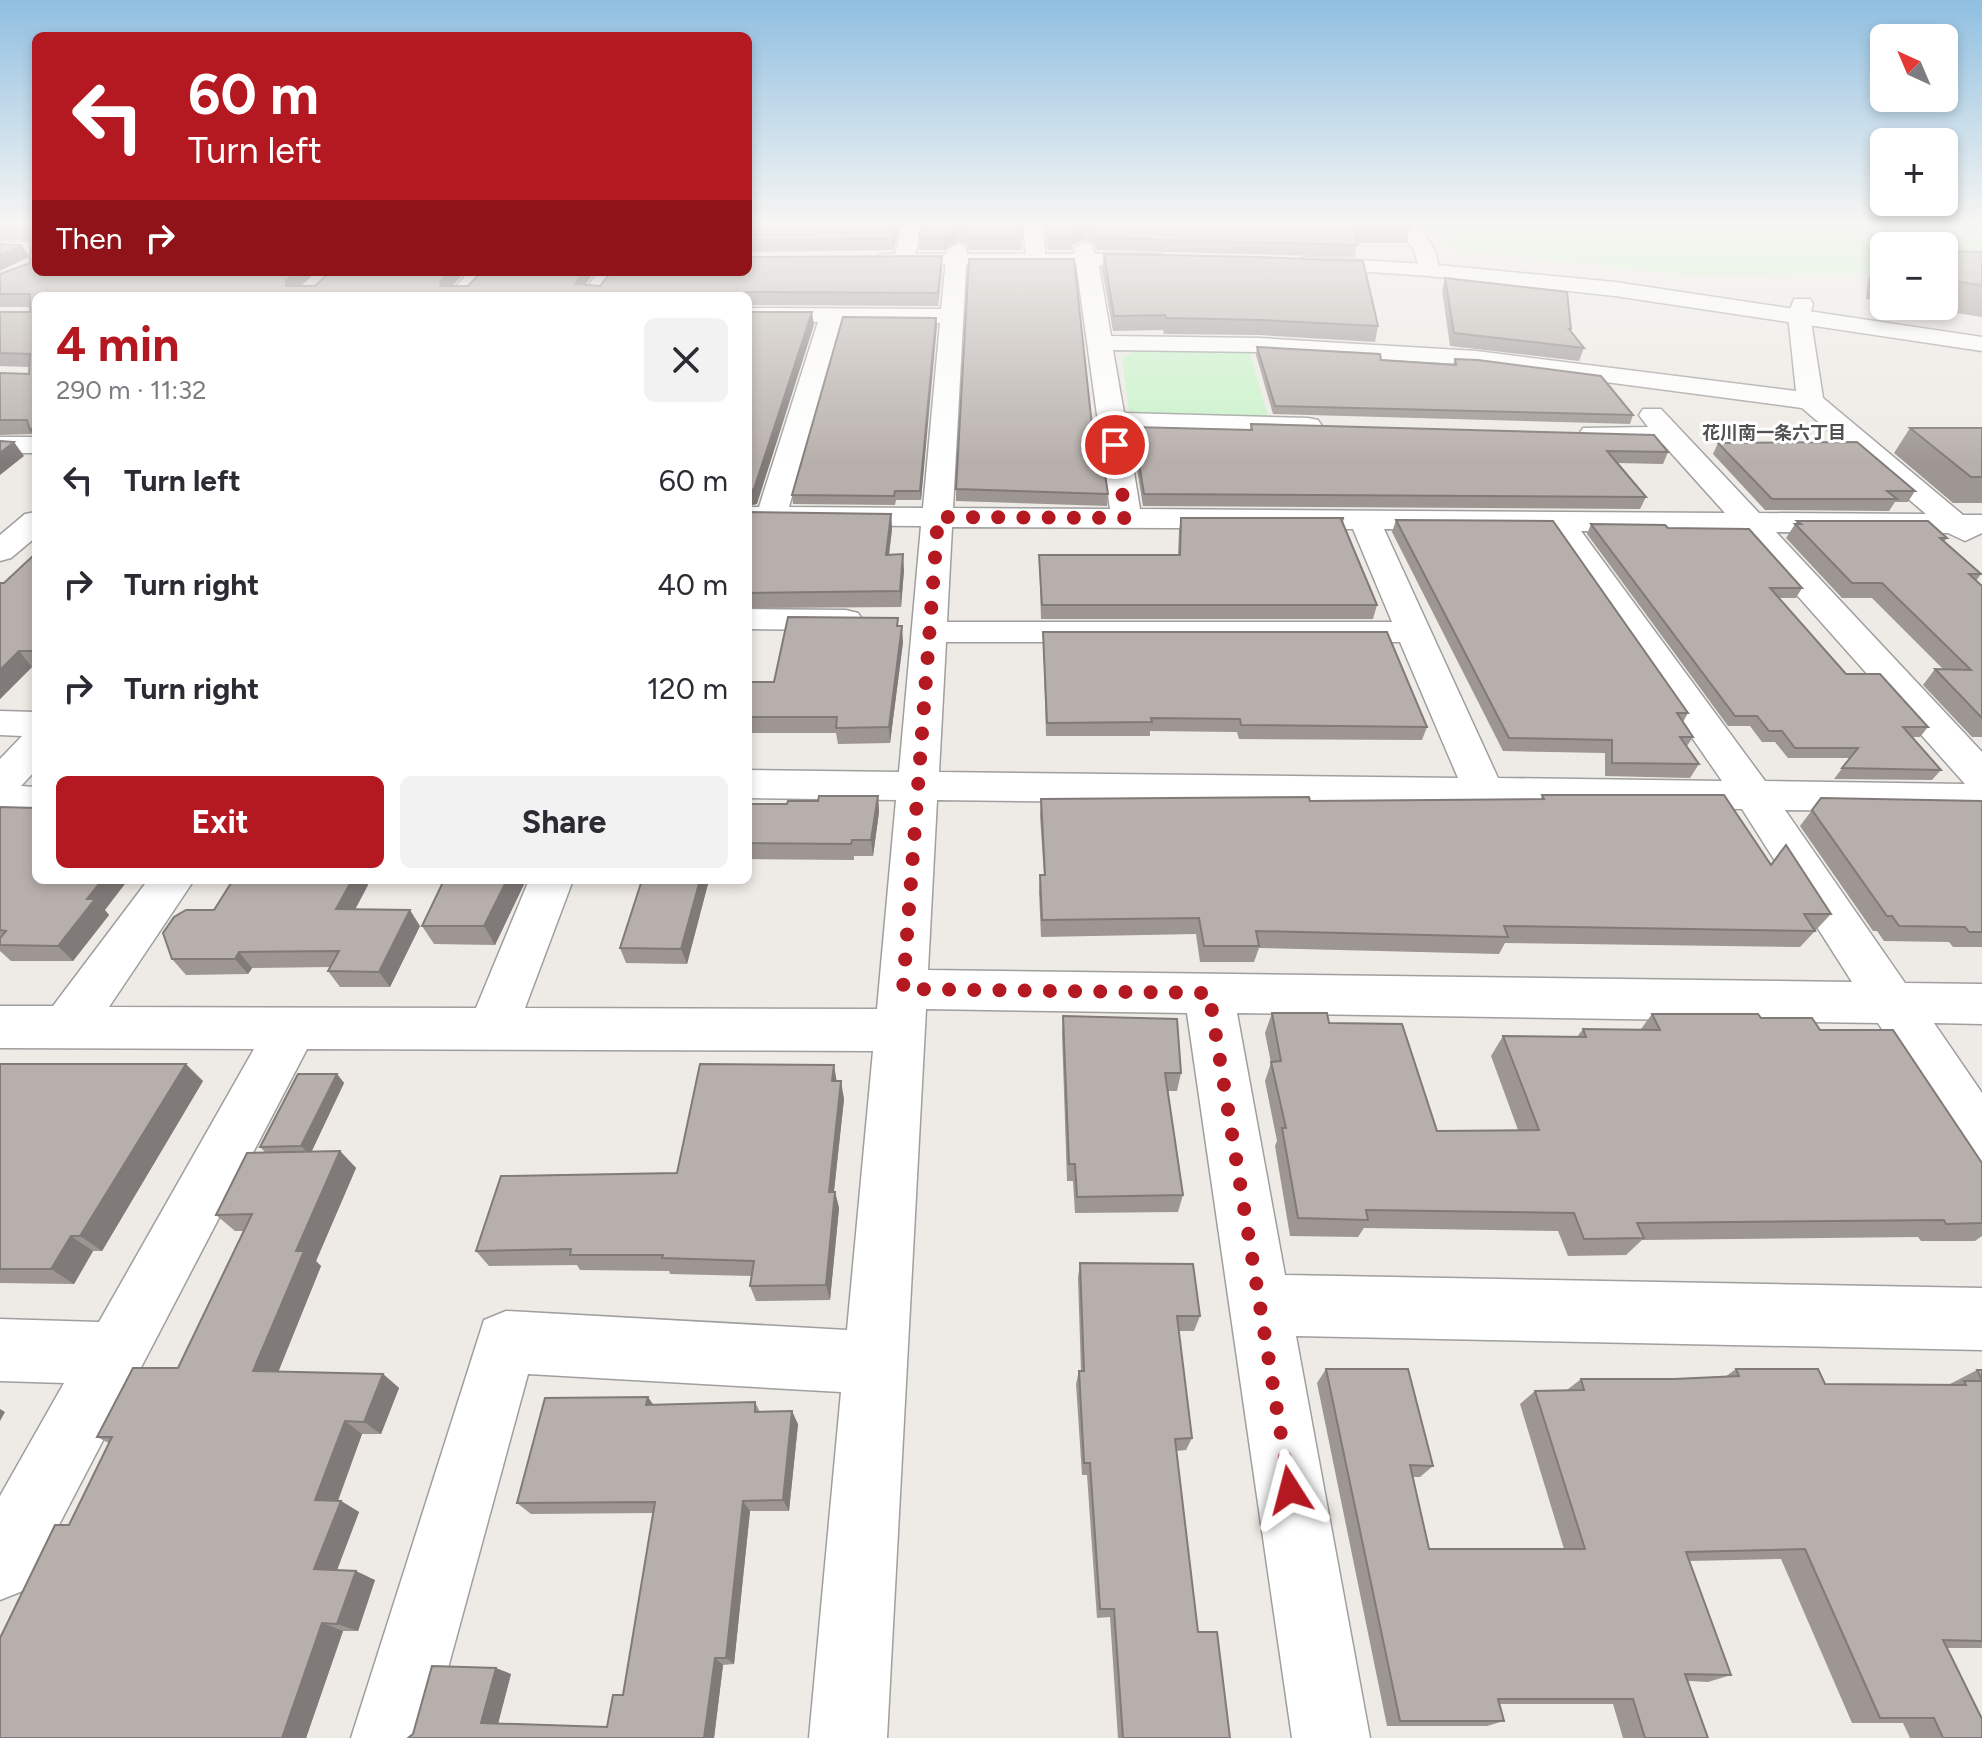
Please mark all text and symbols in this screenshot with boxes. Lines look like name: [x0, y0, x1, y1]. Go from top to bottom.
north arrow: [1870, 24, 1958, 112]
map controls: [1870, 24, 1958, 320]
text: 60 m: [188, 61, 319, 128]
icon: left: [56, 64, 160, 168]
button: +: [1870, 128, 1958, 216]
text: Turn left: [188, 129, 322, 172]
icon: right: [138, 216, 182, 260]
text: Then: [56, 220, 122, 257]
button: −: [1870, 232, 1958, 320]
text: 4 min: [56, 315, 180, 373]
button: close: [644, 318, 728, 402]
text: 290 m · 11:32: [56, 374, 207, 406]
pin: [1081, 411, 1149, 479]
district label: 花川南一条六丁目: [1702, 422, 1846, 444]
icon: arrive: [1093, 423, 1137, 467]
icon: left: [56, 458, 100, 502]
text: Turn left: [124, 462, 241, 499]
text: 60 m: [659, 462, 728, 499]
icon: right: [56, 562, 100, 606]
text: Turn right: [124, 566, 259, 603]
text: 40 m: [657, 566, 728, 603]
icon: right: [56, 666, 100, 710]
text: Turn right: [124, 670, 259, 707]
text: 120 m: [647, 670, 728, 707]
button: Exit: [56, 776, 384, 868]
button: Share: [400, 776, 728, 868]
position arrow: [1248, 1448, 1332, 1532]

